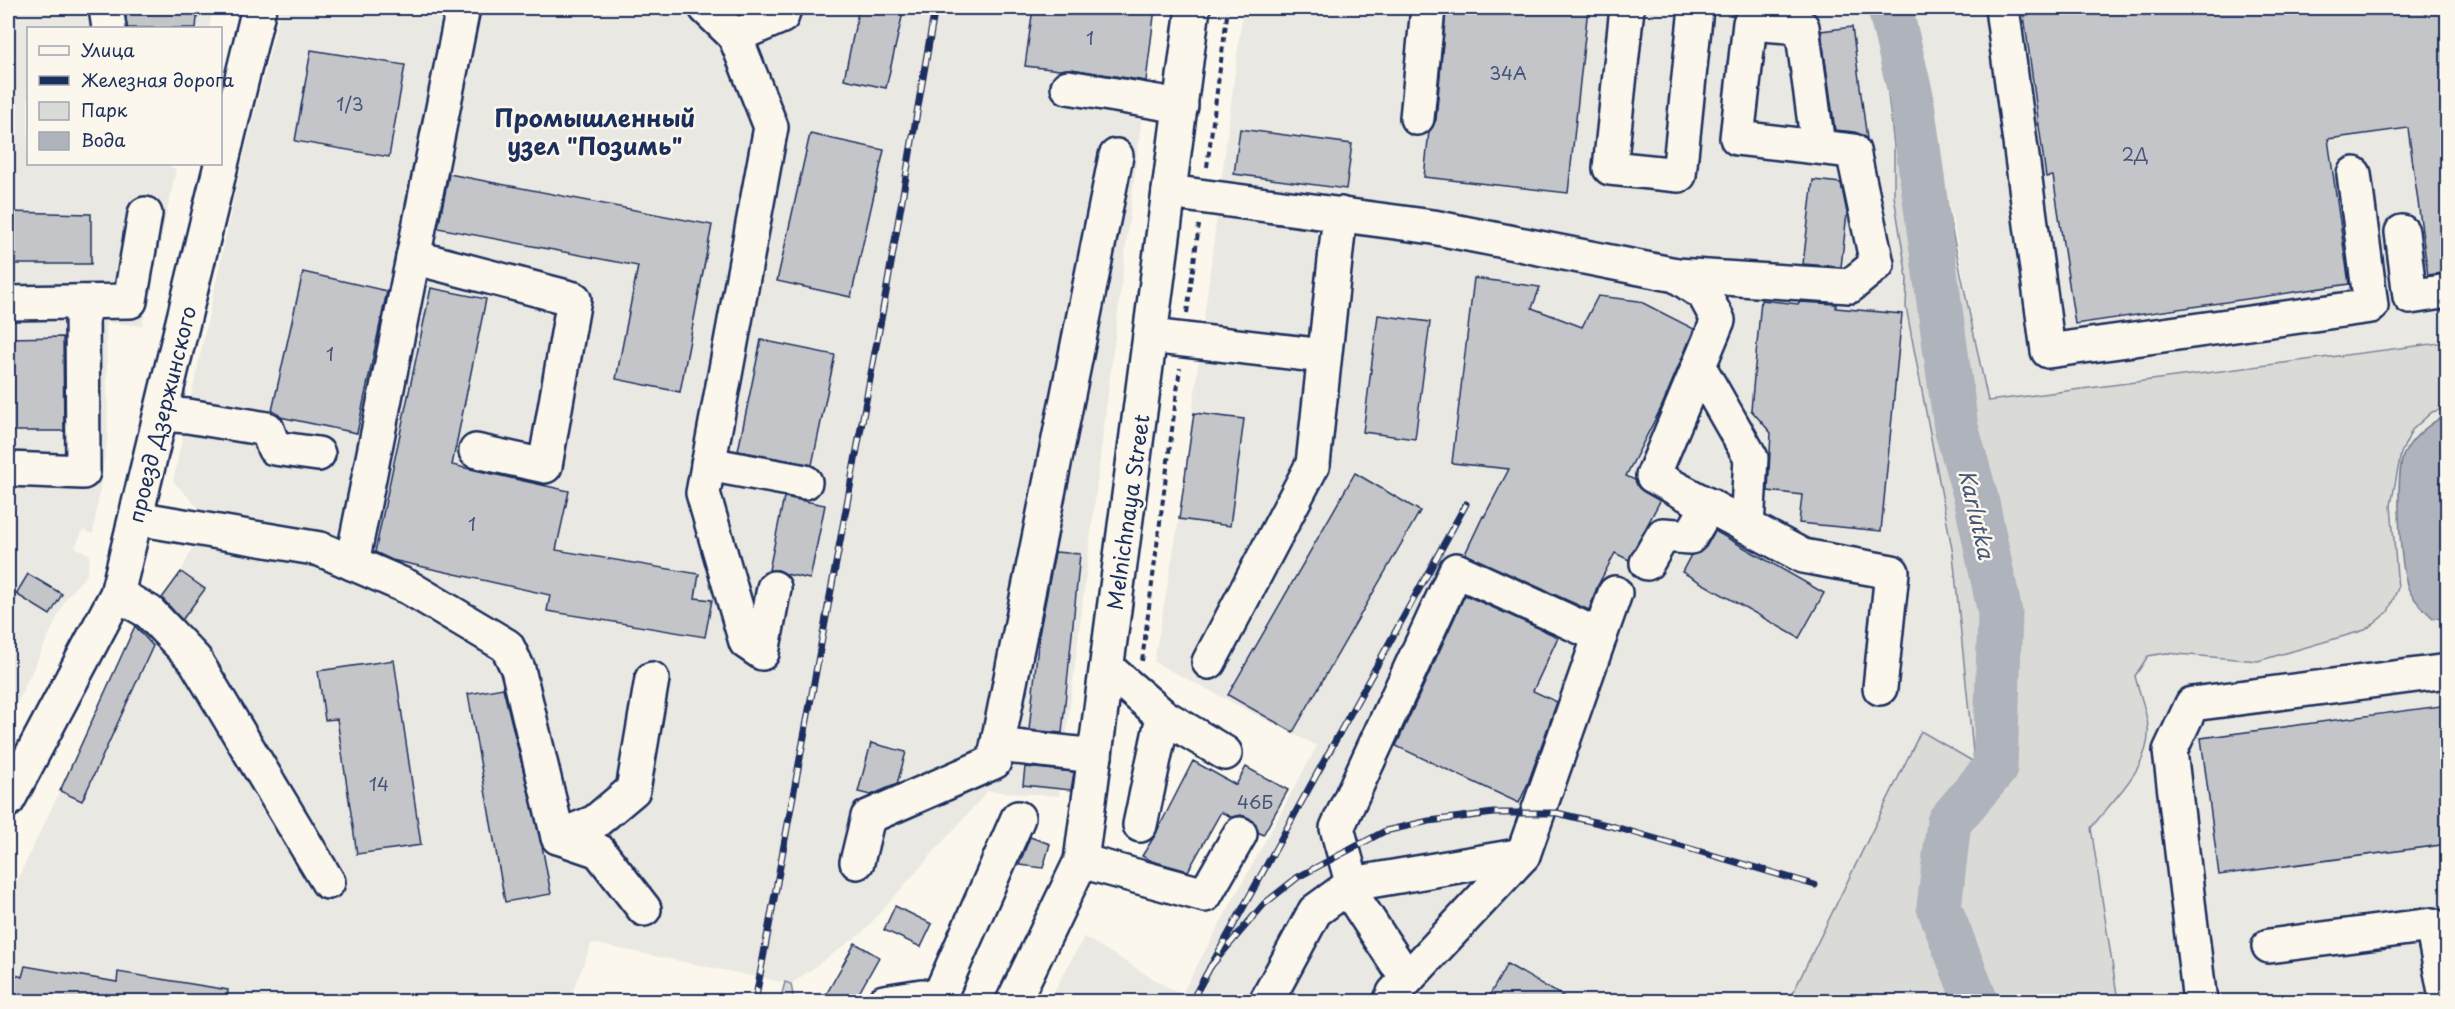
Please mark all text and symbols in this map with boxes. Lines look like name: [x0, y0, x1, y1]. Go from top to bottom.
house number: 1: [1086, 24, 1094, 51]
legend: [27, 27, 222, 165]
text: Улица: [81, 36, 135, 63]
house number: 34А: [1489, 59, 1527, 86]
text: Железная дорога: [81, 66, 235, 93]
house number: 1/3: [336, 90, 364, 117]
text: Парк: [81, 96, 128, 123]
district label: Промышленный узел "Позимь": [495, 99, 695, 163]
text: Вода: [81, 126, 126, 153]
house number: 2Д: [2122, 140, 2148, 167]
street label: проезд Дзержинского: [119, 302, 203, 526]
house number: 1: [326, 340, 334, 367]
street label: Melnichnaya Street: [1097, 412, 1157, 612]
water label: Karlutka: [1952, 466, 2005, 563]
house number: 1: [468, 510, 476, 537]
house number: 14: [369, 770, 389, 797]
house number: 46Б: [1237, 788, 1273, 815]

